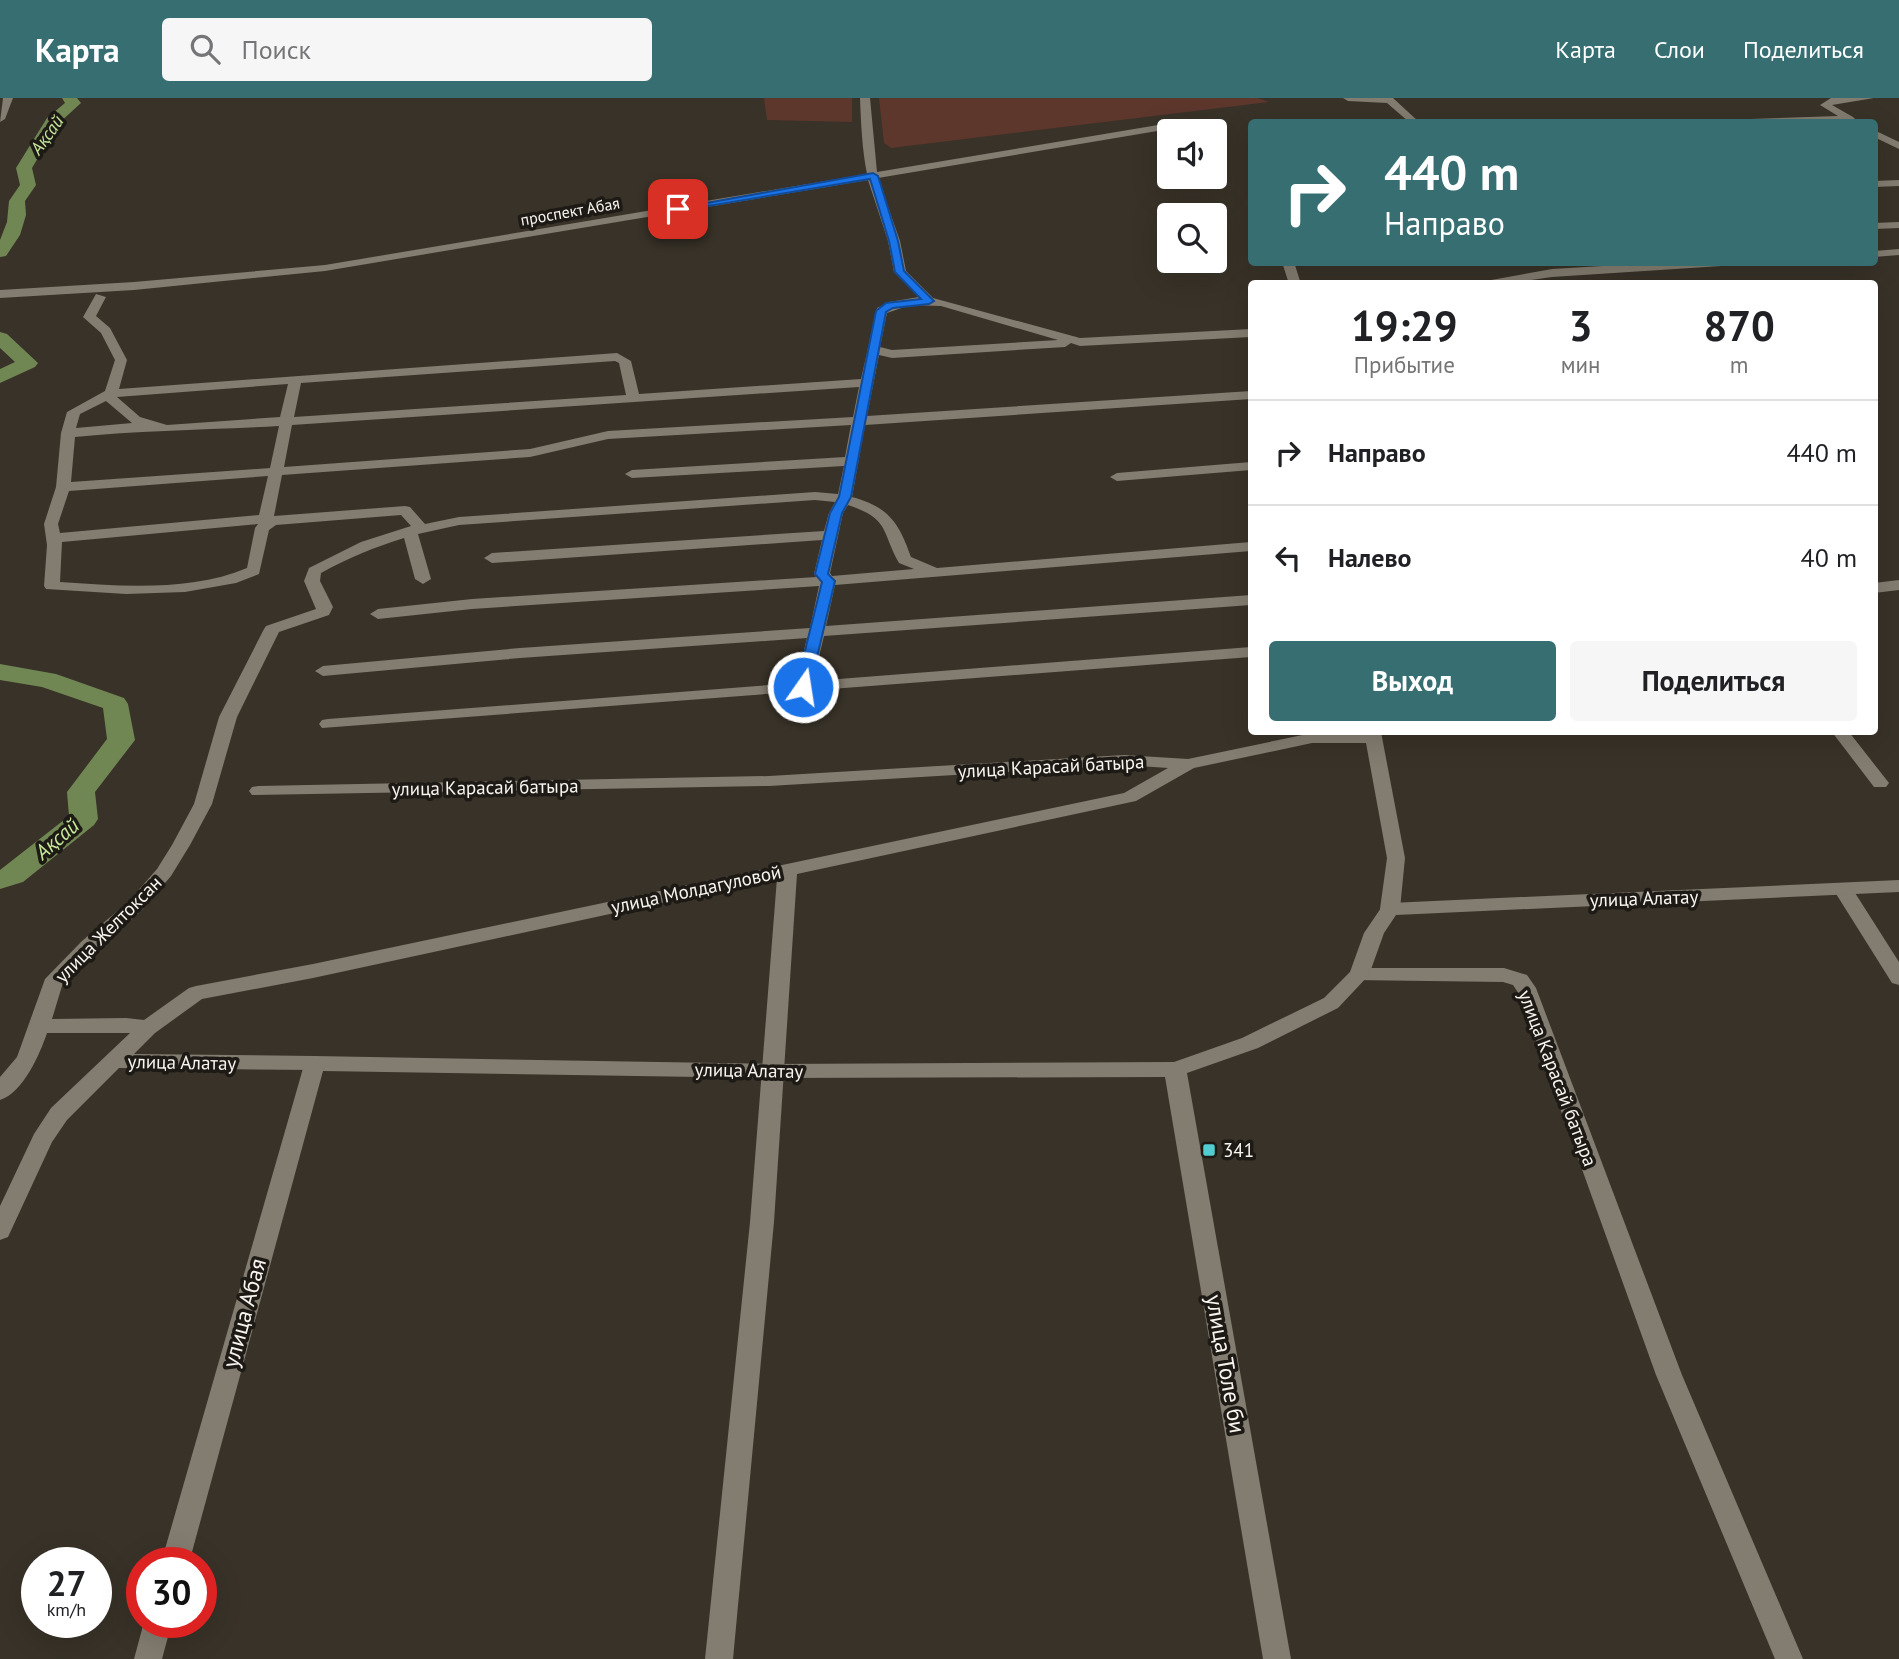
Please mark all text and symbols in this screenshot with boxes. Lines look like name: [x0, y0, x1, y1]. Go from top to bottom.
search box: [162, 18, 652, 81]
text: Карта: [35, 28, 120, 71]
icon: search: [186, 30, 224, 68]
text: Поиск: [242, 33, 311, 66]
text: Карта: [1555, 34, 1616, 65]
text: Слои: [1654, 34, 1705, 65]
text: Поделиться: [1743, 34, 1864, 65]
water label: Ақсай: [24, 111, 69, 160]
map controls: [1157, 119, 1227, 273]
button: sound: [1157, 119, 1227, 189]
text: 440 m: [1384, 140, 1519, 204]
icon: right: [1269, 147, 1360, 238]
pin: [648, 179, 708, 239]
icon: arrive: [659, 190, 697, 228]
street label: проспект Абая: [519, 192, 621, 230]
text: Направо: [1384, 202, 1505, 244]
button: search: [1157, 203, 1227, 273]
text: 19:29: [1351, 298, 1458, 353]
text: 3: [1569, 298, 1592, 353]
text: 870: [1703, 298, 1775, 353]
text: Прибытие: [1354, 350, 1455, 379]
text: мин: [1561, 350, 1600, 379]
text: m: [1730, 350, 1749, 379]
icon: right: [1269, 434, 1307, 472]
text: Направо: [1328, 436, 1426, 469]
text: 440 m: [1786, 436, 1857, 469]
icon: left: [1269, 539, 1307, 577]
text: Налево: [1328, 541, 1412, 574]
text: 40 m: [1801, 541, 1857, 574]
button: Выход: [1269, 641, 1556, 721]
button: Поделиться: [1570, 641, 1857, 721]
position arrow: [766, 650, 840, 724]
street label: улица Карасай батыра: [957, 749, 1145, 783]
street label: улица Карасай батыра: [391, 773, 579, 801]
water label: Ақсай: [28, 812, 85, 866]
street label: улица Молдагуловой: [609, 859, 783, 919]
street label: улица Желтоксан: [50, 871, 166, 987]
street label: улица Алатау: [1589, 884, 1699, 912]
street label: улица Карасай батыра: [1513, 986, 1603, 1170]
street label: улица Алатау: [127, 1049, 237, 1075]
street label: улица Алатау: [694, 1057, 804, 1083]
place label: 341: [1223, 1138, 1254, 1162]
marker: 341: [1201, 1142, 1217, 1158]
street label: улица Абая: [215, 1255, 272, 1371]
street label: улица Толе би: [1200, 1292, 1253, 1435]
speed limit sign: 30: [126, 1547, 217, 1638]
text: 27: [47, 1560, 86, 1606]
text: km/h: [47, 1598, 86, 1621]

